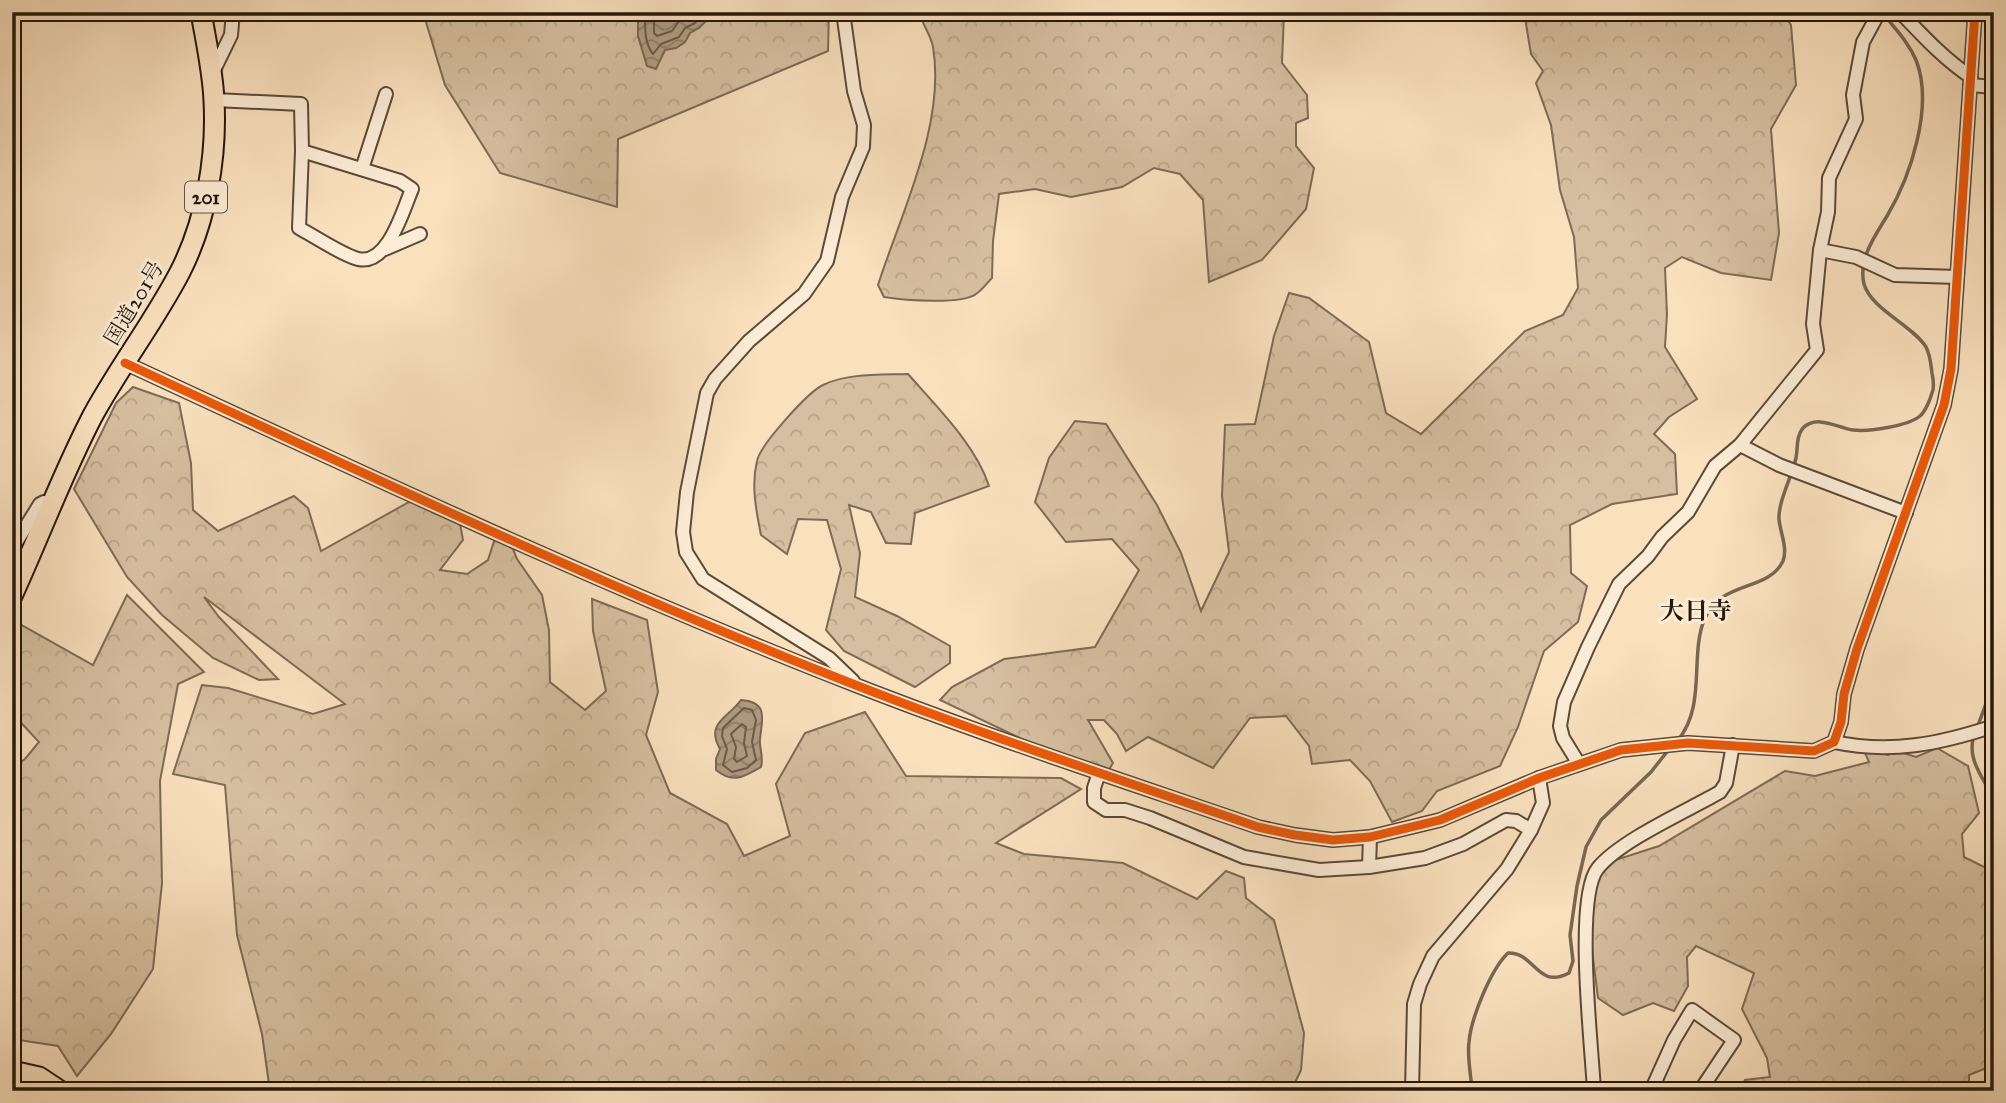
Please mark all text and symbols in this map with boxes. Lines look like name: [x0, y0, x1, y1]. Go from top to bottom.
road number: 201: [185, 182, 227, 212]
street label: 国道201号: [99, 256, 169, 350]
district label: 大日寺: [1660, 596, 1732, 626]

